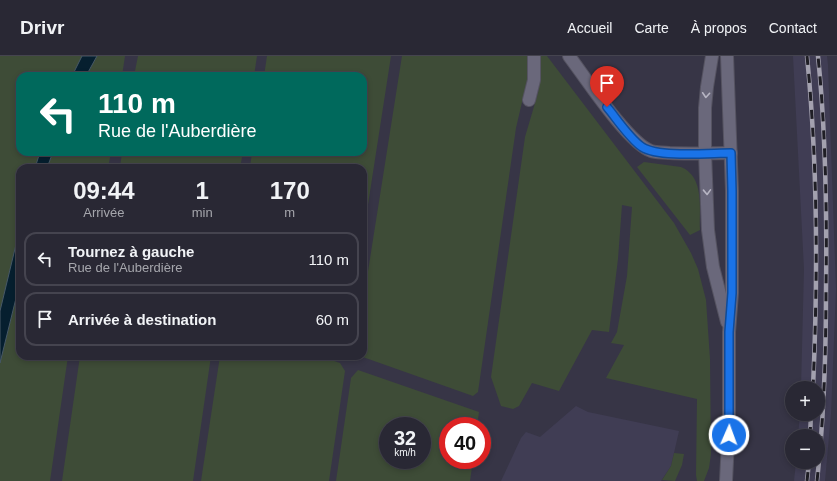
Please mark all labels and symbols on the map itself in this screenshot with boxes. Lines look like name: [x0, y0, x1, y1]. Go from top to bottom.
pin: [590, 66, 624, 107]
one-way arrow: [702, 92, 711, 98]
one-way arrow: [702, 189, 711, 195]
position arrow: [708, 414, 750, 456]
speed limit sign: 40: [439, 417, 491, 469]

